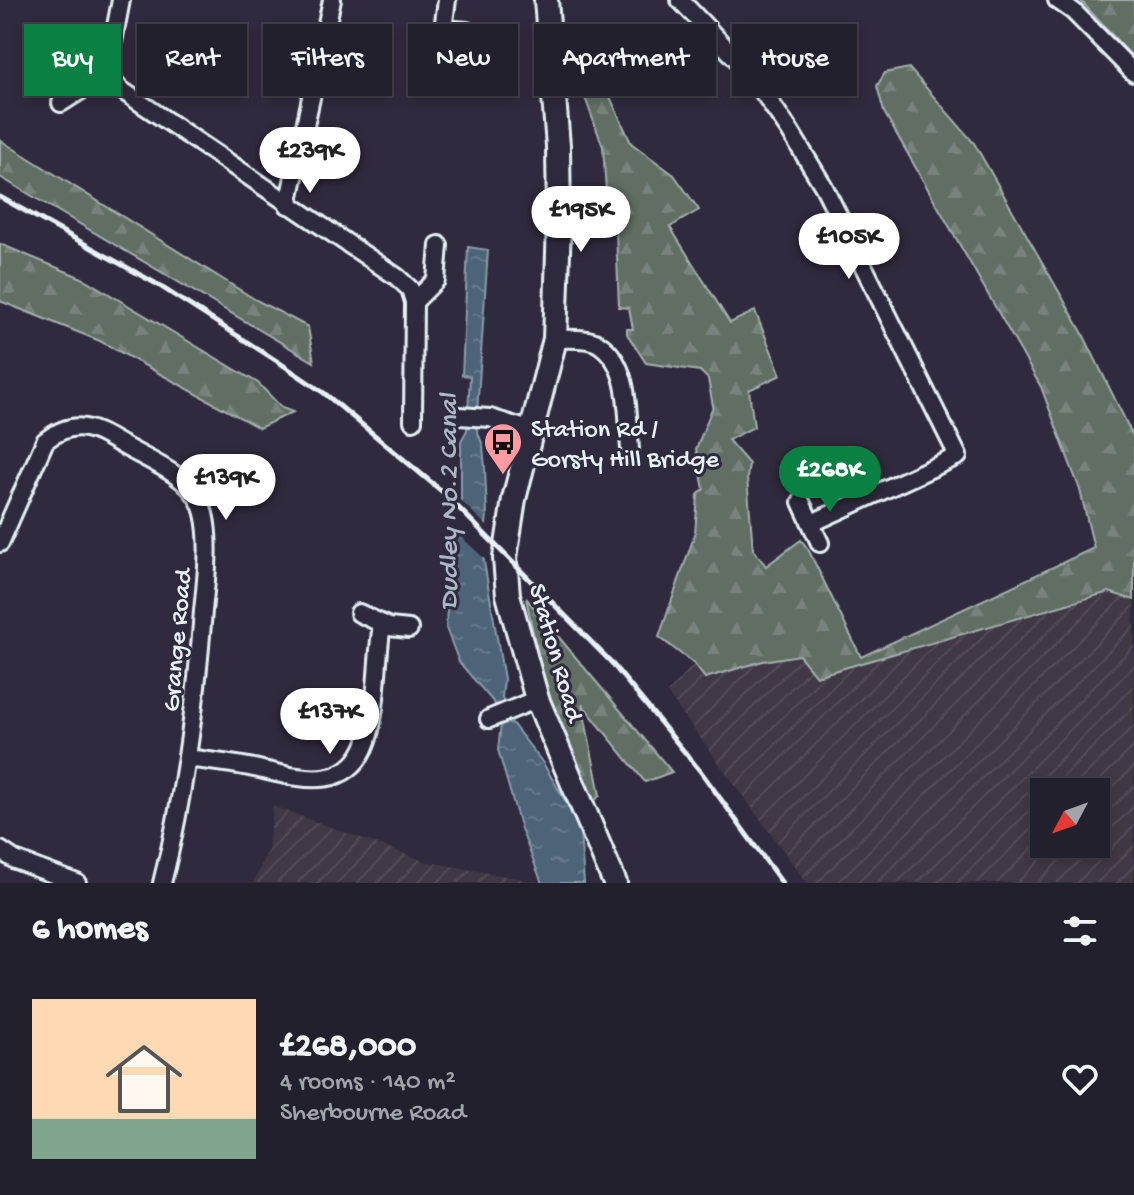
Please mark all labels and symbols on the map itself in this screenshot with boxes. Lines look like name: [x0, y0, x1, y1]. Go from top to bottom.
pin: £239K: [254, 127, 366, 195]
pin: £195K: [525, 186, 637, 254]
pin: £105K: [793, 213, 905, 281]
water label: Dudley No.2 Canal: [434, 392, 467, 610]
place label: Station Rd / Gorsty Hill Bridge: [531, 416, 719, 477]
bus stop icon: Station Rd / Gorsty Hill Bridge: [482, 421, 524, 476]
pin: £268K: [774, 446, 886, 514]
pin: £139K: [170, 454, 282, 522]
street label: Grange Road: [158, 566, 201, 713]
street label: Station Road: [519, 581, 589, 728]
pin: £137K: [274, 688, 386, 756]
north arrow: [1030, 778, 1110, 858]

